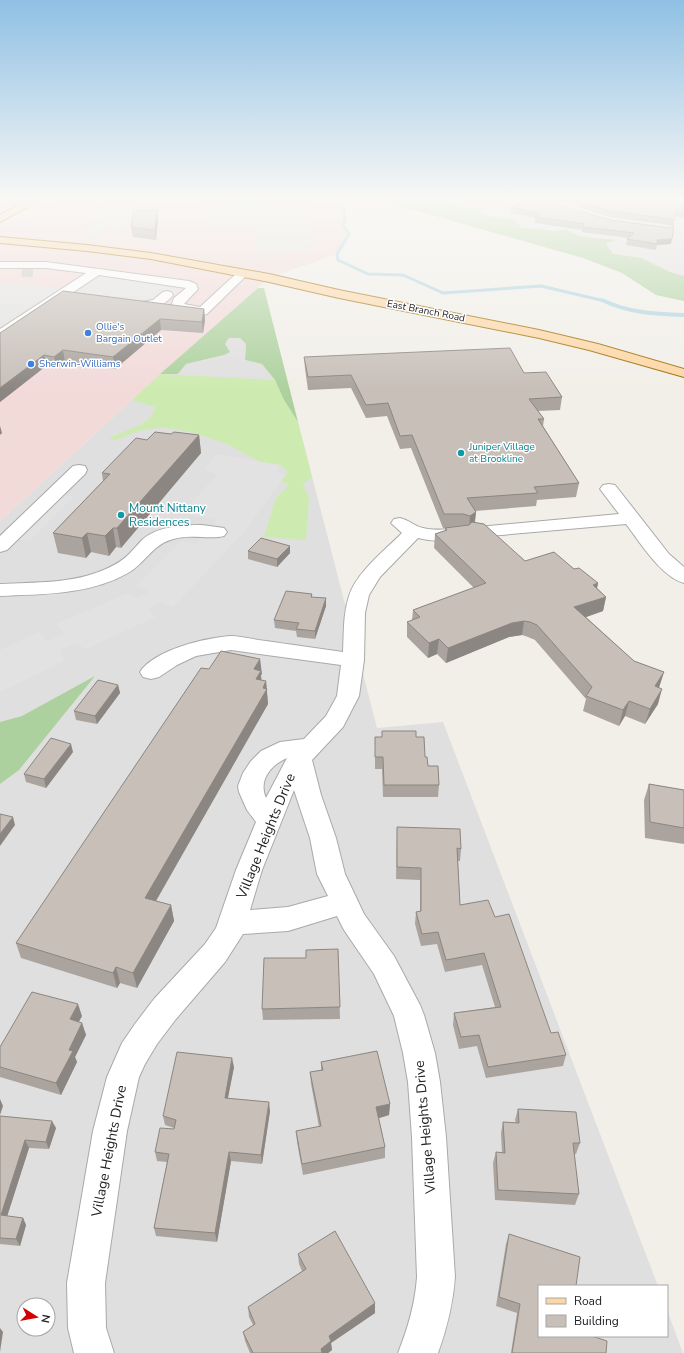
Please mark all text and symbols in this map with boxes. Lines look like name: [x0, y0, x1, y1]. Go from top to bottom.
street label: East Branch Road: [386, 297, 466, 325]
place label: Ollie's Bargain Outlet: [96, 320, 162, 346]
marker: Ollie's Bargain Outlet: [83, 328, 93, 338]
place label: Sherwin-Williams: [39, 357, 121, 371]
marker: Sherwin-Williams: [26, 359, 36, 369]
place label: Juniper Village at Brookline: [468, 440, 535, 466]
marker: Juniper Village at Brookline: [456, 448, 466, 458]
place label: Mount Nittany Residences: [129, 500, 207, 530]
marker: Mount Nittany Residences: [116, 510, 126, 520]
street label: Village Heights Drive: [232, 770, 300, 903]
street label: Village Heights Drive: [410, 1060, 440, 1195]
street label: Village Heights Drive: [87, 1084, 131, 1219]
legend: [538, 1285, 668, 1337]
text: Road: [574, 1293, 602, 1309]
north arrow: [16, 1297, 56, 1337]
text: N: [37, 1313, 53, 1324]
text: Building: [574, 1313, 619, 1329]

